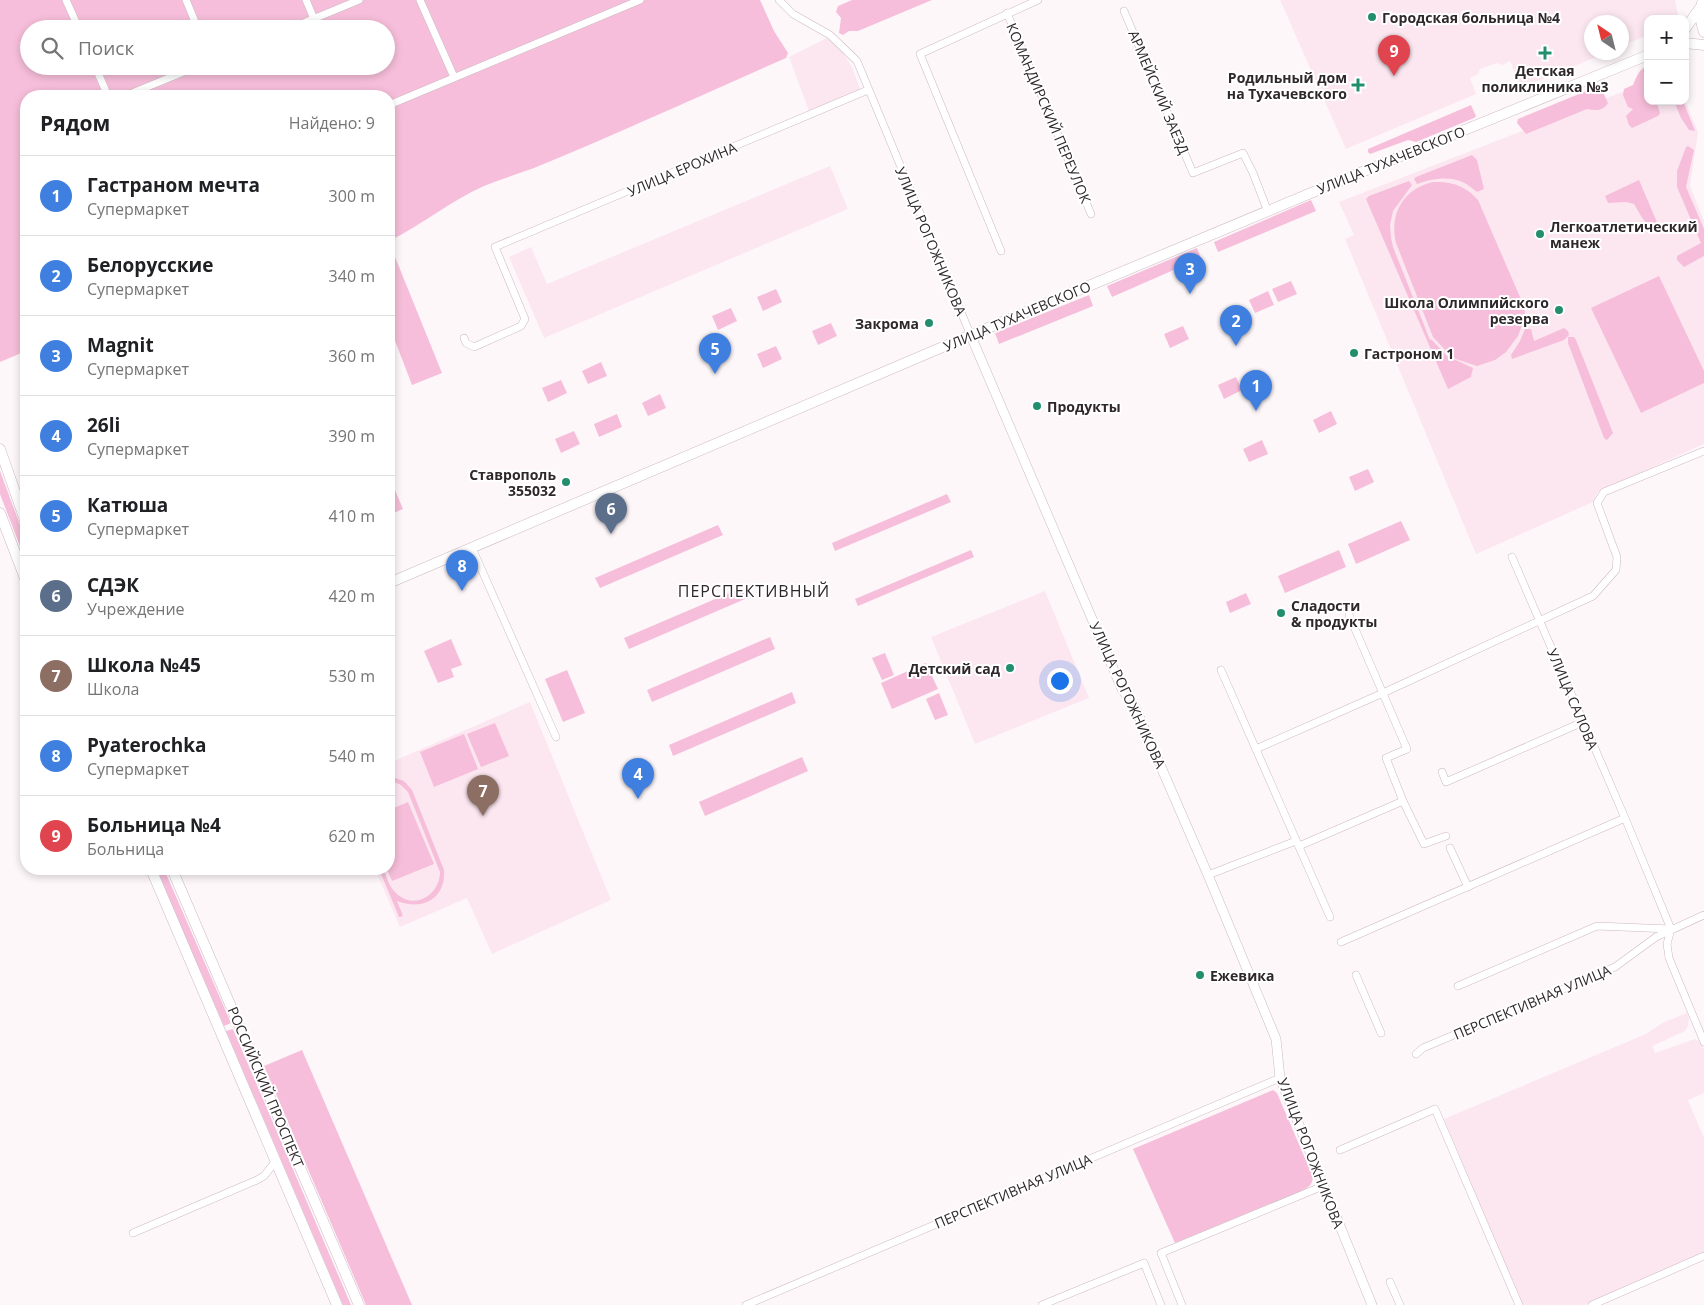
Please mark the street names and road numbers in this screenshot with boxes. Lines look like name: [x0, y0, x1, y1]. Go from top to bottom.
street label: КОМАНДИРСКИЙ ПЕРЕУЛОК: [1002, 20, 1096, 207]
street label: АРМЕЙСКИЙ ЗАЕЗД: [1124, 27, 1194, 157]
street label: УЛИЦА ТУХАЧЕВСКОГО: [1314, 122, 1468, 198]
street label: УЛИЦА ЕРОХИНА: [624, 137, 740, 201]
street label: УЛИЦА РОГОЖНИКОВА: [891, 164, 971, 318]
street label: УЛИЦА ТУХАЧЕВСКОГО: [940, 276, 1094, 356]
street label: УЛИЦА РОГОЖНИКОВА: [1086, 619, 1170, 771]
street label: УЛИЦА САЛОВА: [1543, 645, 1603, 753]
street label: ПЕРСПЕКТИВНАЯ УЛИЦА: [1450, 960, 1614, 1044]
street label: РОССИЙСКИЙ ПРОСПЕКТ: [223, 1004, 309, 1171]
street label: УЛИЦА РОГОЖНИКОВА: [1274, 1075, 1348, 1231]
street label: ПЕРСПЕКТИВНАЯ УЛИЦА: [931, 1149, 1095, 1233]

